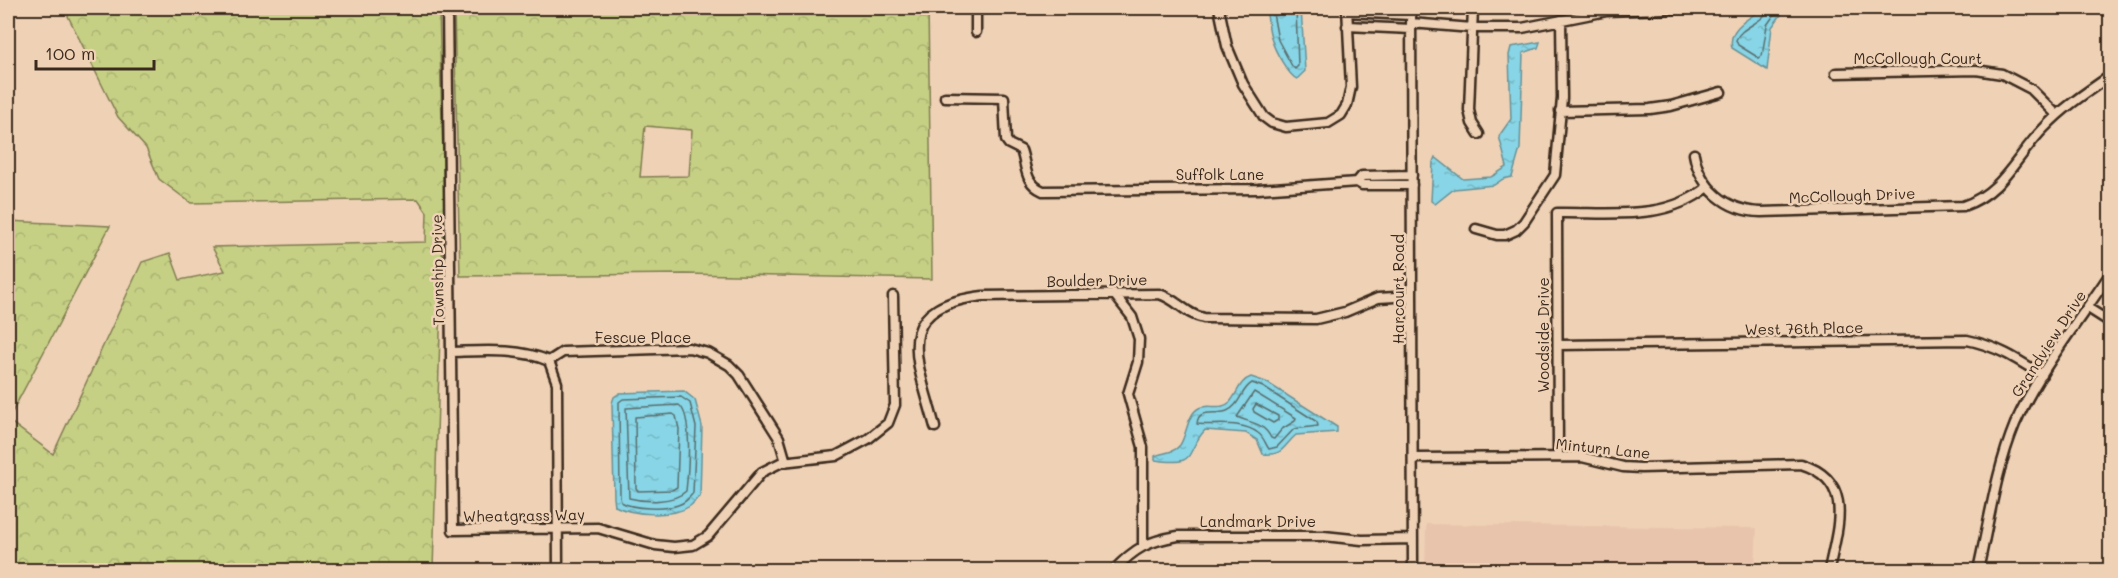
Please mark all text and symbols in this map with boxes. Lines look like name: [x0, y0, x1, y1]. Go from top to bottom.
scale bar: [36, 33, 154, 71]
text: 100 m: [45, 41, 95, 65]
street label: McCollough Court: [1854, 48, 1982, 68]
street label: Suffolk Lane: [1176, 164, 1264, 184]
street label: McCollough Drive: [1788, 183, 1916, 207]
street label: Township Drive: [426, 214, 448, 326]
street label: Harcourt Road: [1388, 234, 1408, 344]
street label: Boulder Drive: [1046, 269, 1148, 291]
street label: Woodside Drive: [1533, 277, 1553, 393]
street label: Grandview Drive: [2006, 286, 2090, 401]
street label: West 76th Place: [1744, 317, 1864, 339]
street label: Fescue Place: [595, 327, 691, 347]
street label: Minturn Lane: [1555, 433, 1651, 463]
street label: Wheatgrass Way: [463, 504, 585, 526]
street label: Landmark Drive: [1200, 511, 1316, 531]

